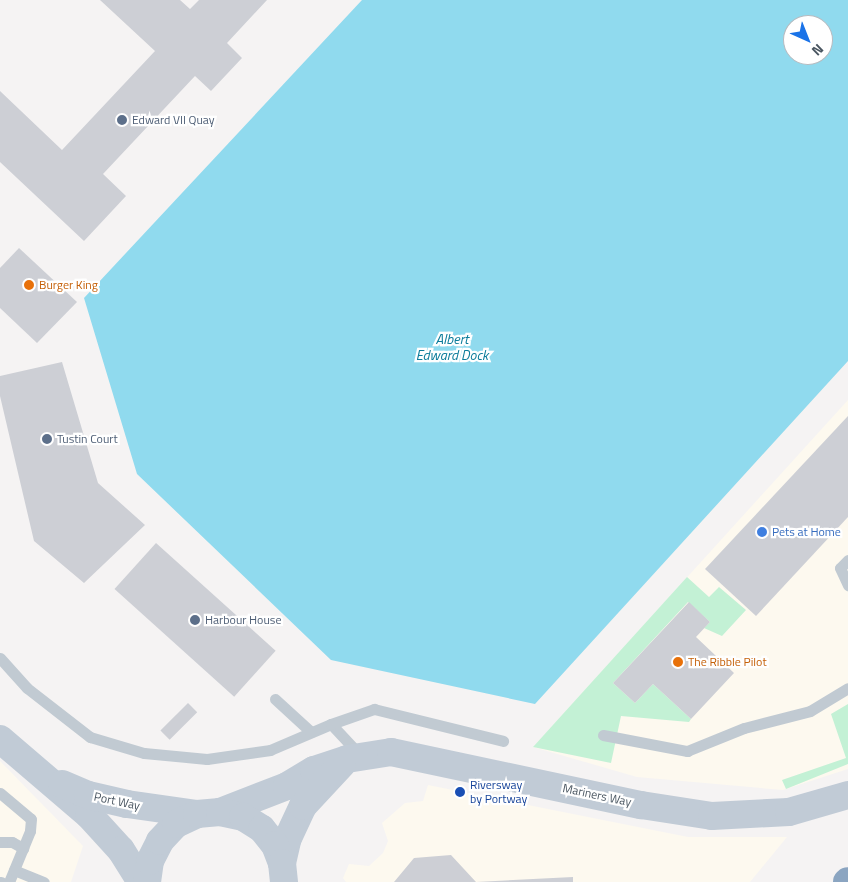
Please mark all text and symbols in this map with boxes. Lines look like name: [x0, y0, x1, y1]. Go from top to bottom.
north arrow: [783, 15, 833, 65]
text: N: [807, 40, 829, 61]
place label: Edward VII Quay: [132, 113, 215, 127]
marker: Edward VII Quay: [116, 114, 128, 126]
place label: Burger King: [39, 278, 98, 292]
marker: Burger King: [23, 279, 35, 291]
water label: Albert Edward Dock: [416, 331, 488, 364]
place label: Tustin Court: [57, 432, 118, 446]
marker: Tustin Court: [41, 433, 53, 445]
place label: Pets at Home: [772, 525, 841, 539]
marker: Pets at Home: [756, 526, 768, 538]
place label: Harbour House: [205, 613, 281, 627]
marker: Harbour House: [189, 614, 201, 626]
place label: The Ribble Pilot: [688, 655, 767, 669]
marker: The Ribble Pilot: [672, 656, 684, 668]
place label: Riversway by Portway: [470, 778, 527, 806]
street label: Mariners Way: [561, 781, 633, 809]
marker: Riversway by Portway: [454, 786, 466, 798]
street label: Port Way: [93, 789, 141, 813]

